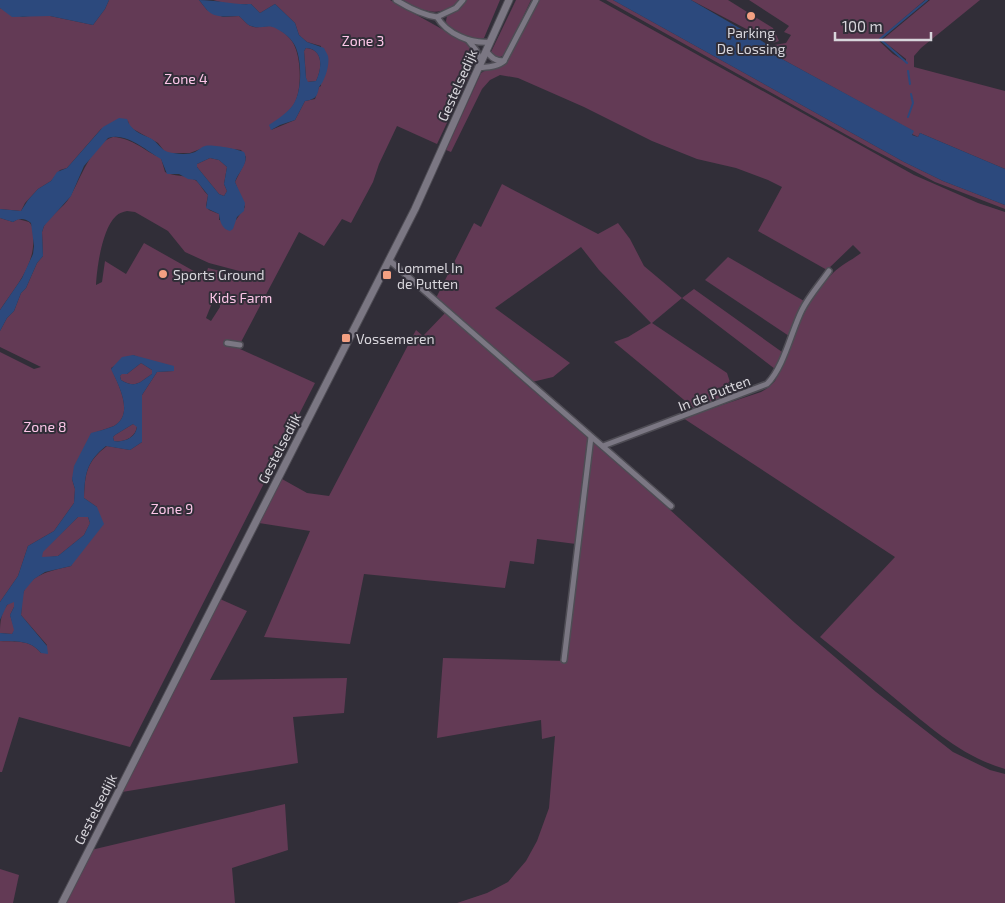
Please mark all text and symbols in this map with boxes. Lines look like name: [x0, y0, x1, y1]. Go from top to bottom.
marker: Parking De Lossing: [745, 10, 757, 22]
scale bar: [835, 10, 931, 42]
text: 100 m: [842, 17, 883, 35]
place label: Parking De Lossing: [717, 24, 786, 57]
park label: Zone 3: [342, 32, 384, 49]
street label: Gestelsedijk: [434, 46, 480, 124]
park label: Zone 4: [164, 70, 208, 87]
place label: Lommel In de Putten: [397, 259, 463, 292]
place label: Sports Ground: [173, 266, 264, 283]
marker: Sports Ground: [157, 268, 169, 280]
marker: Lommel In de Putten: [381, 269, 393, 281]
park label: Kids Farm: [210, 289, 272, 306]
place label: Vossemeren: [356, 330, 435, 347]
marker: Vossemeren: [340, 332, 352, 344]
street label: In de Putten: [675, 371, 753, 415]
street label: Gestelsedijk: [254, 410, 304, 486]
park label: Zone 8: [23, 418, 67, 435]
park label: Zone 9: [151, 500, 193, 517]
street label: Gestelsedijk: [70, 771, 120, 847]

